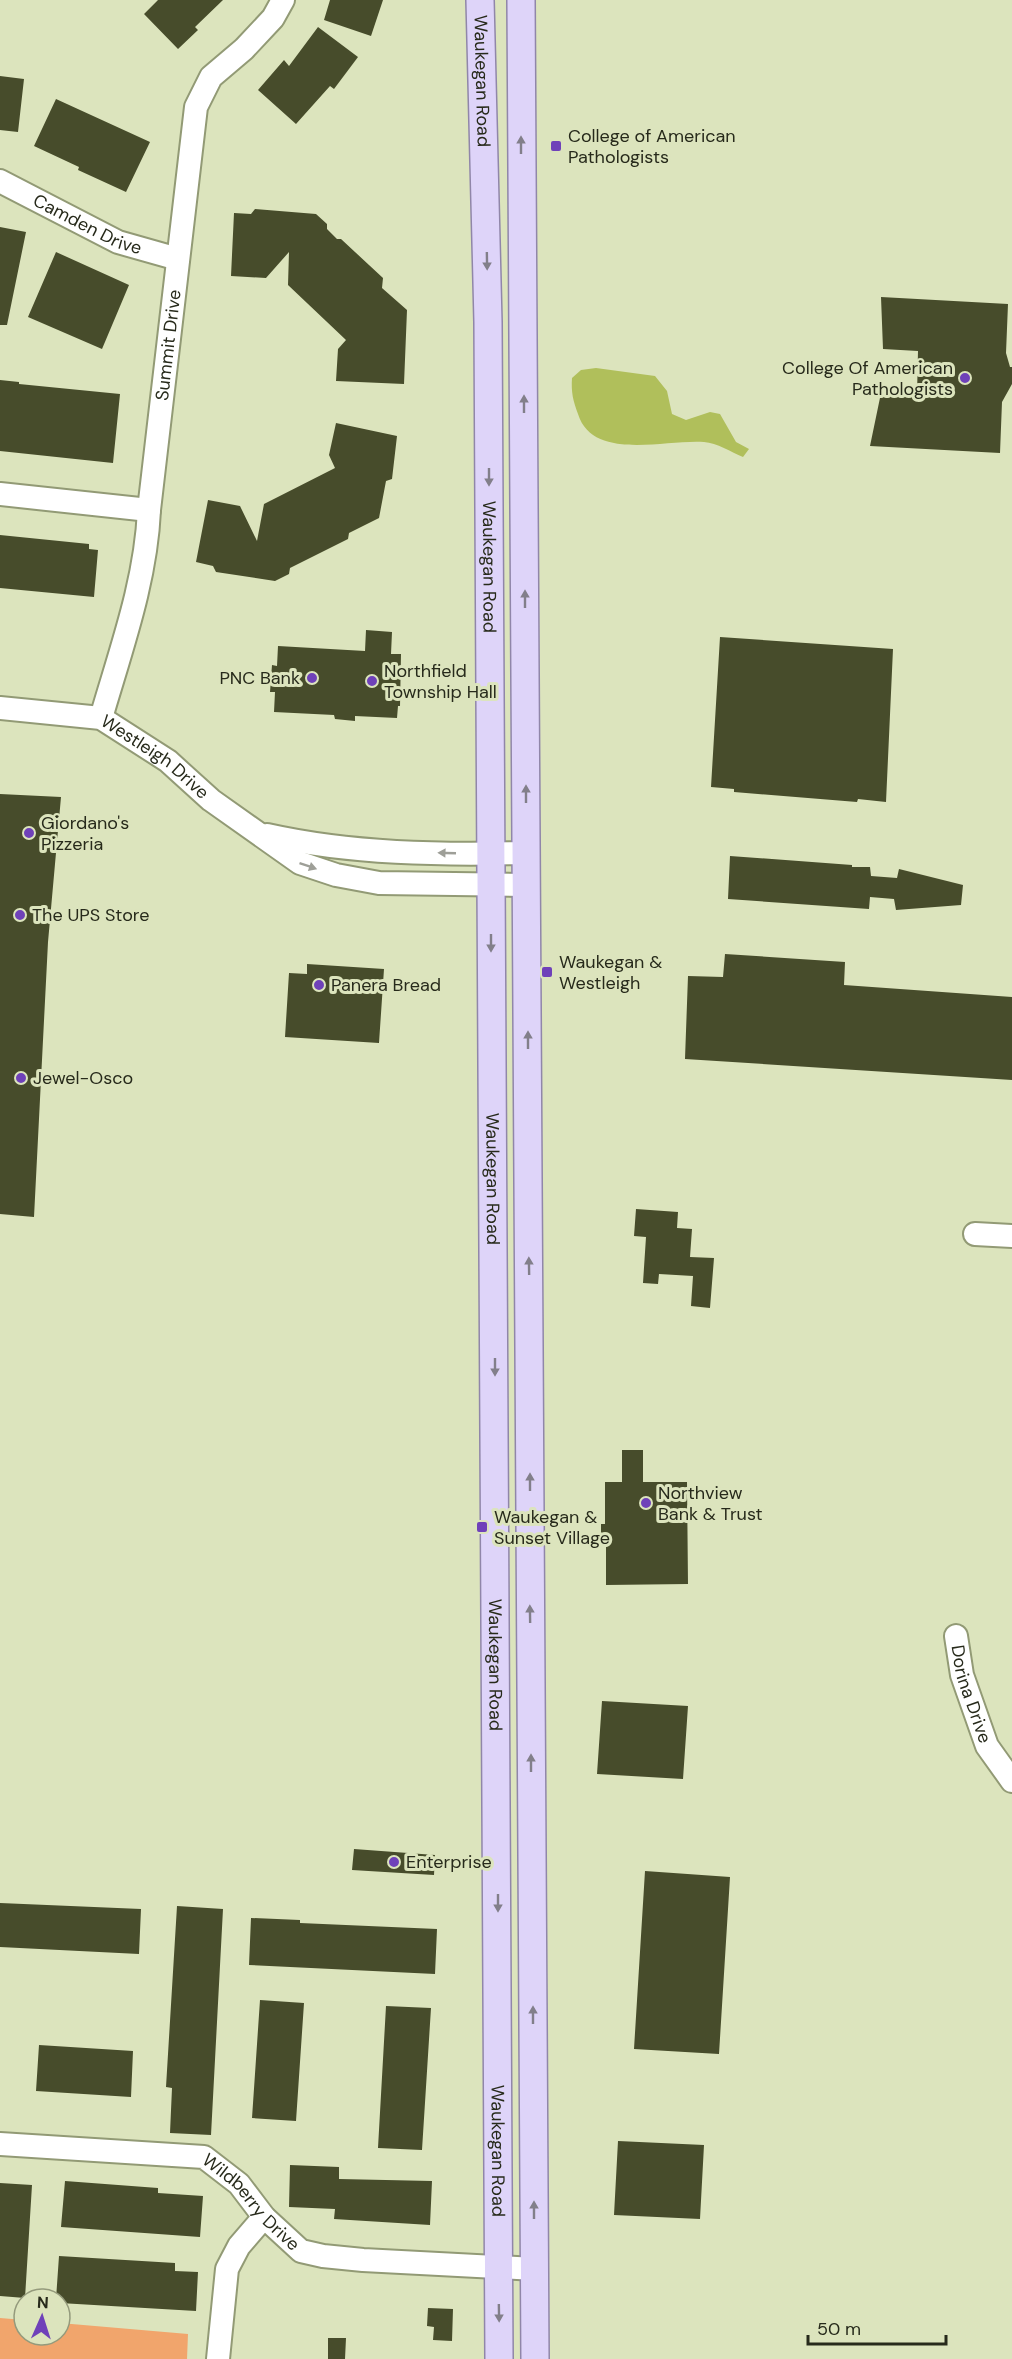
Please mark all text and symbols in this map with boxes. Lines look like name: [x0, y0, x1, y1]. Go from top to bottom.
street label: Waukegan Road: [468, 15, 496, 147]
place label: College of American Pathologists: [568, 124, 736, 169]
one-way arrow: [516, 135, 526, 154]
marker: College of American Pathologists: [549, 139, 563, 153]
street label: Camden Drive: [29, 188, 145, 260]
one-way arrow: [482, 251, 491, 270]
street label: Summit Drive: [150, 288, 187, 402]
place label: College Of American Pathologists: [782, 356, 953, 401]
marker: College Of American Pathologists: [958, 371, 972, 385]
one-way arrow: [519, 395, 529, 414]
one-way arrow: [484, 467, 494, 486]
street label: Waukegan Road: [477, 501, 502, 633]
one-way arrow: [520, 590, 530, 609]
place label: Northfield Township Hall: [384, 659, 497, 704]
place label: PNC Bank: [219, 666, 300, 690]
marker: PNC Bank: [305, 671, 319, 685]
marker: Northfield Township Hall: [365, 674, 379, 688]
street label: Westleigh Drive: [96, 709, 214, 804]
one-way arrow: [521, 785, 531, 804]
place label: Giordano's Pizzeria: [41, 811, 129, 856]
marker: Giordano's Pizzeria: [22, 826, 36, 840]
one-way arrow: [437, 848, 456, 857]
one-way arrow: [299, 861, 317, 871]
place label: The UPS Store: [32, 903, 149, 927]
marker: The UPS Store: [13, 908, 27, 922]
one-way arrow: [486, 934, 496, 953]
place label: Waukegan & Westleigh: [559, 950, 662, 995]
marker: Waukegan & Westleigh: [540, 965, 554, 979]
place label: Panera Bread: [331, 973, 441, 997]
marker: Panera Bread: [312, 978, 326, 992]
one-way arrow: [523, 1031, 532, 1050]
place label: Jewel-Osco: [33, 1066, 133, 1090]
marker: Jewel-Osco: [14, 1071, 28, 1085]
street label: Waukegan Road: [480, 1113, 505, 1245]
one-way arrow: [524, 1257, 534, 1276]
one-way arrow: [490, 1358, 500, 1377]
one-way arrow: [525, 1473, 535, 1492]
place label: Northview Bank & Trust: [658, 1481, 763, 1526]
marker: Northview Bank & Trust: [639, 1496, 653, 1510]
place label: Waukegan & Sunset Village: [494, 1505, 610, 1550]
marker: Waukegan & Sunset Village: [475, 1520, 489, 1534]
street label: Waukegan Road: [483, 1599, 508, 1731]
one-way arrow: [525, 1605, 535, 1624]
street label: Dorina Drive: [946, 1643, 997, 1746]
one-way arrow: [526, 1753, 536, 1772]
place label: Enterprise: [406, 1850, 492, 1874]
marker: Enterprise: [387, 1855, 401, 1869]
one-way arrow: [493, 1894, 503, 1913]
one-way arrow: [528, 2006, 538, 2025]
street label: Waukegan Road: [486, 2085, 510, 2217]
street label: Wildberry Drive: [197, 2148, 305, 2256]
one-way arrow: [529, 2201, 539, 2220]
north arrow: [12, 2287, 72, 2347]
text: N: [36, 2292, 49, 2313]
one-way arrow: [494, 2303, 504, 2322]
scale bar: [808, 2308, 946, 2346]
text: 50 m: [817, 2317, 861, 2341]

